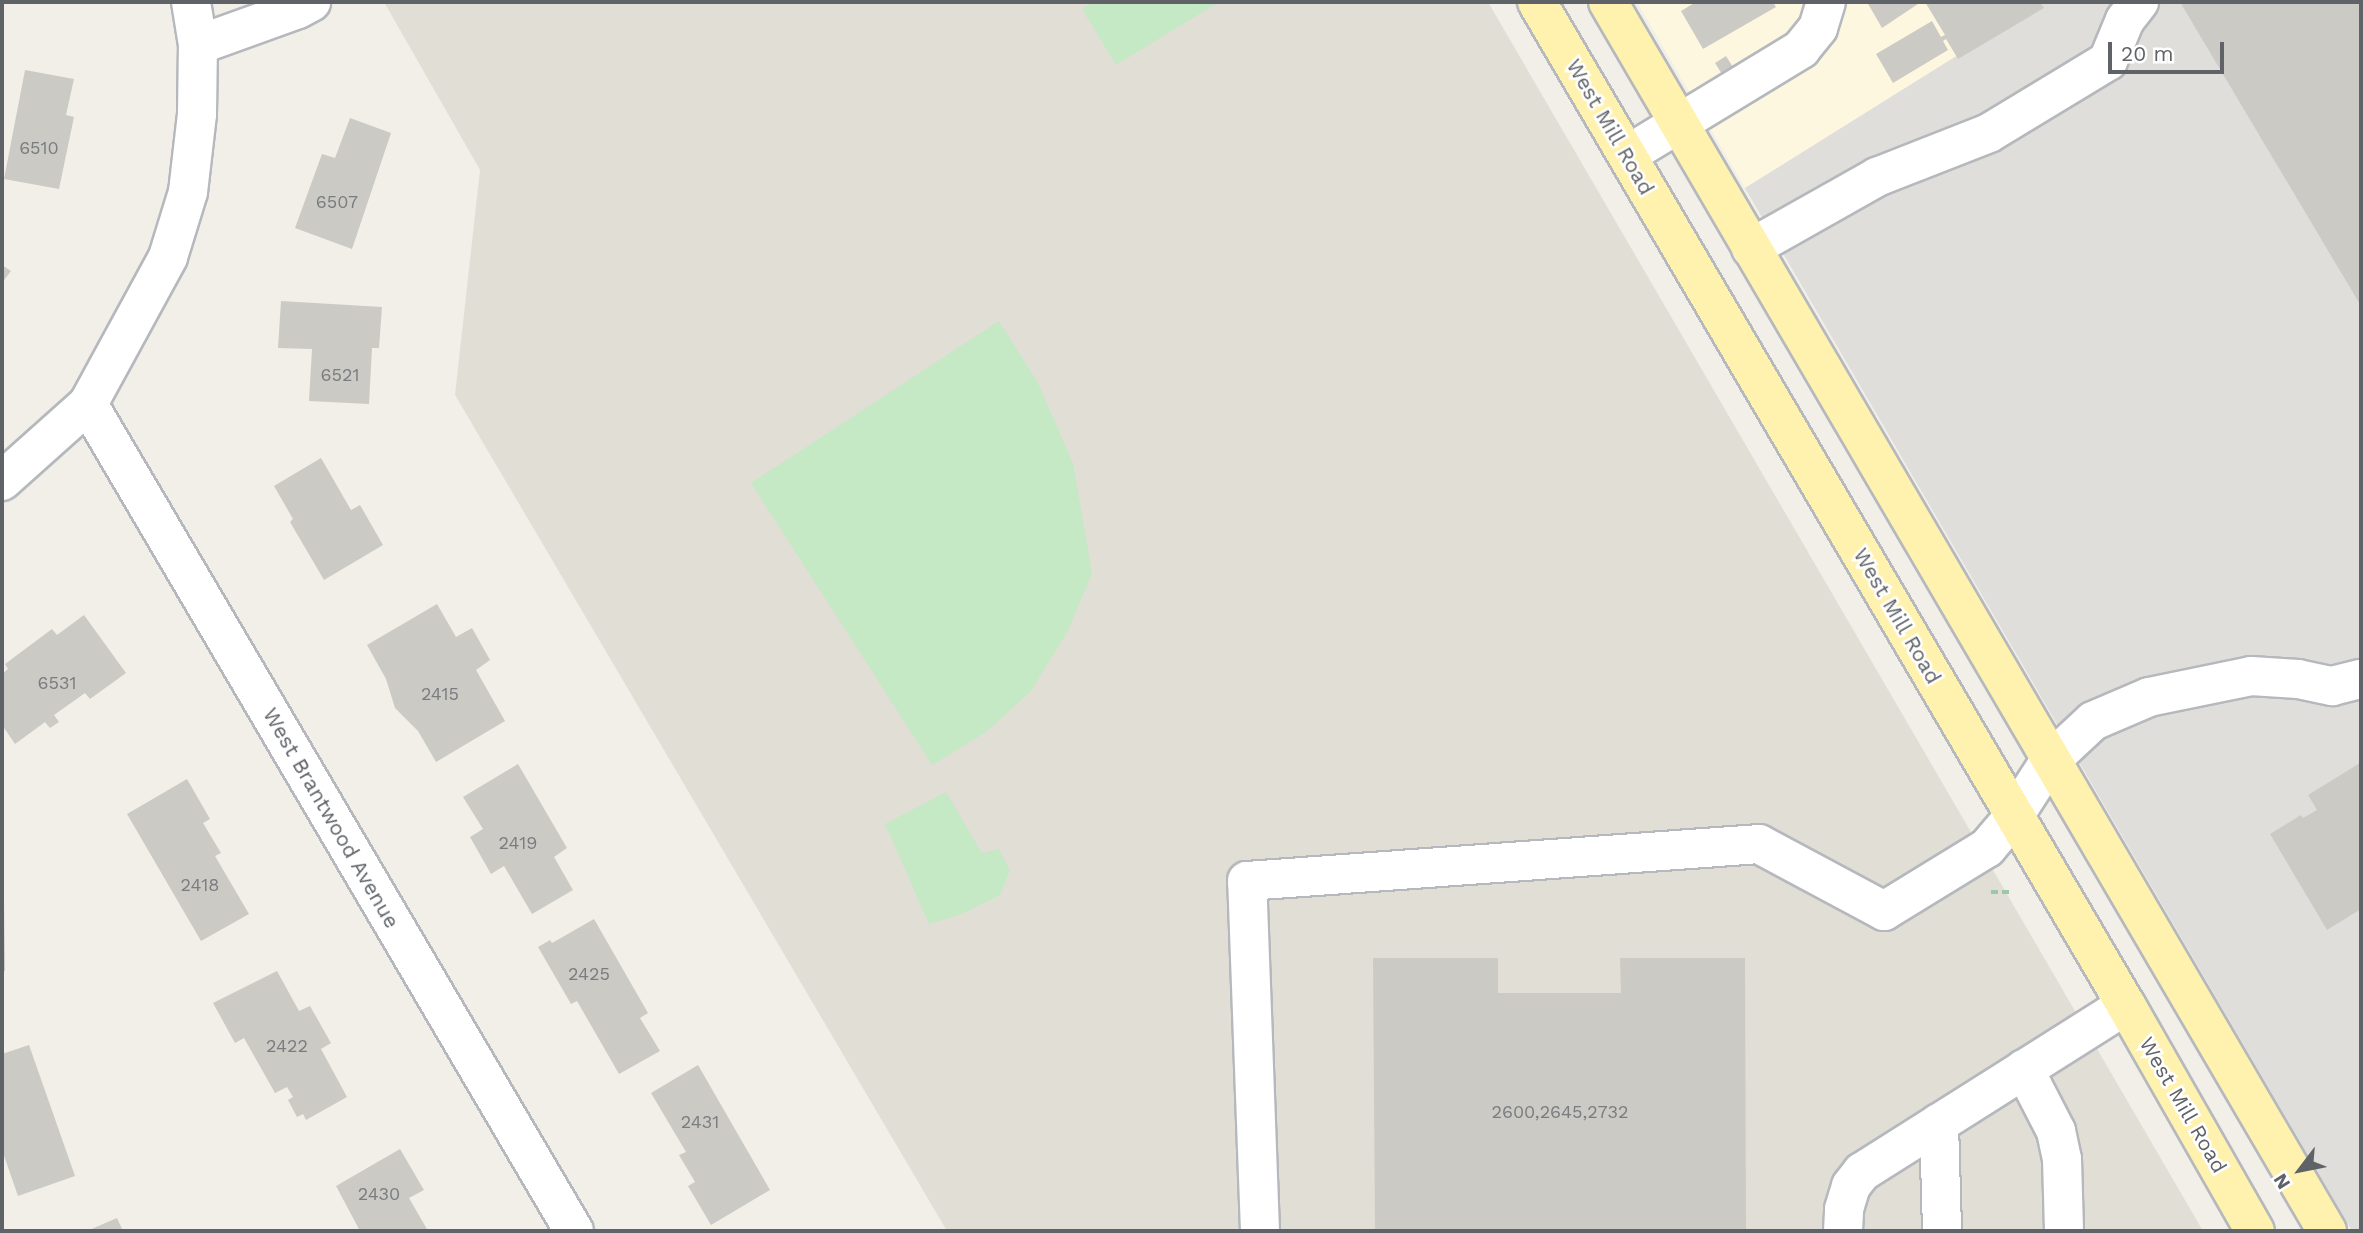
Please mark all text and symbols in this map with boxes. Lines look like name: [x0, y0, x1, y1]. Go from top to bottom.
scale bar: [2111, 28, 2226, 72]
text: 20 m: [2121, 41, 2173, 66]
street label: West Mill Road: [1561, 54, 1659, 200]
house number: 6510: [19, 137, 59, 159]
house number: 6507: [316, 191, 358, 213]
house number: 6521: [321, 364, 359, 386]
street label: West Mill Road: [1848, 543, 1946, 689]
house number: 6531: [38, 672, 76, 694]
house number: 2415: [421, 683, 459, 705]
street label: West Brantwood Avenue: [257, 703, 405, 933]
house number: 2419: [499, 832, 537, 854]
house number: 2418: [181, 874, 219, 896]
house number: 2425: [568, 963, 610, 985]
street label: West Mill Road: [2134, 1032, 2232, 1178]
house number: 2422: [266, 1035, 308, 1057]
house number: 2600,2645,2732: [1491, 1101, 1629, 1123]
house number: 2431: [681, 1111, 719, 1133]
north arrow: [2265, 1135, 2335, 1205]
text: N: [2268, 1169, 2295, 1193]
house number: 2430: [358, 1183, 400, 1205]

